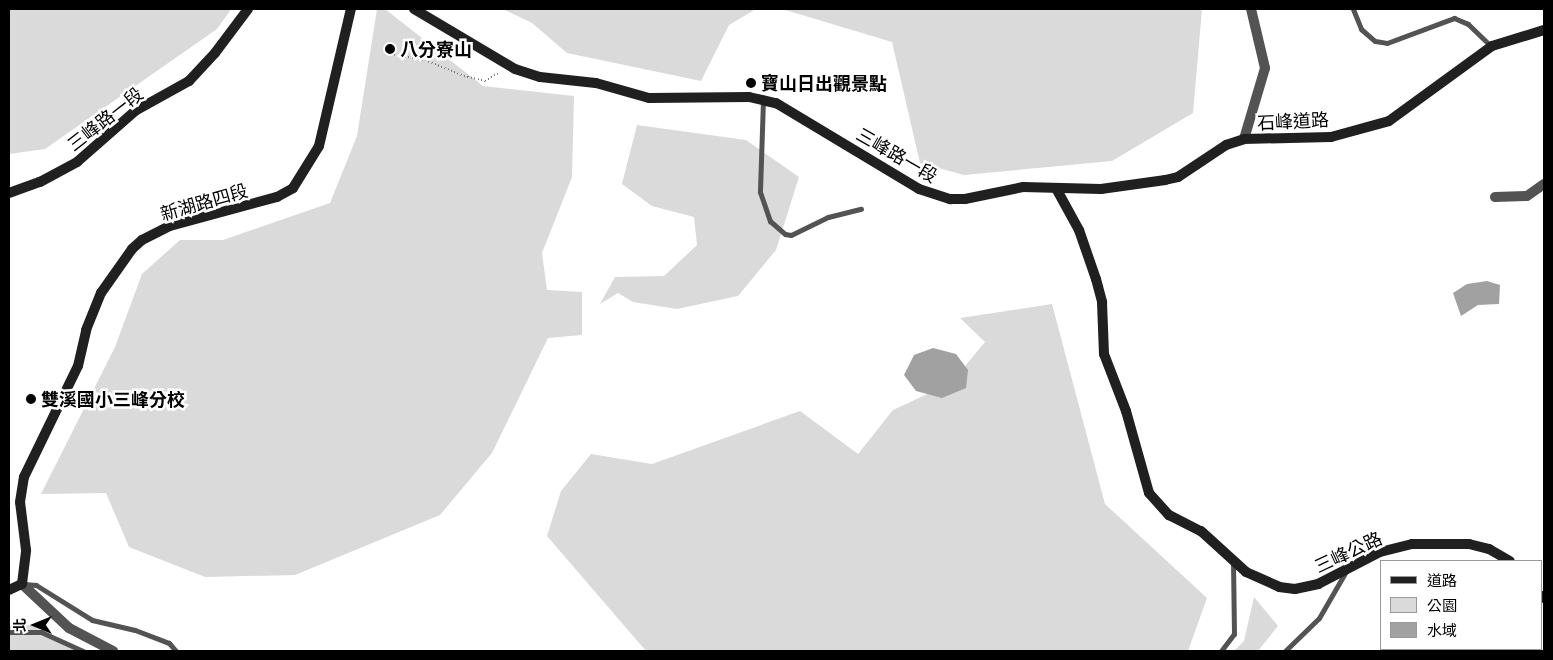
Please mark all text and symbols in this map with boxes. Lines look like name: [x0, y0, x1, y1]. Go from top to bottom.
place label: 八分寮山: [400, 38, 472, 60]
marker: 八分寮山: [384, 43, 396, 55]
place label: 寶山日出觀景點: [761, 72, 887, 94]
marker: 寶山日出觀景點: [745, 77, 757, 89]
street label: 三峰路一段: [63, 83, 147, 155]
street label: 石峰道路: [1256, 108, 1330, 134]
street label: 三峰路一段: [853, 123, 941, 187]
street label: 新湖路四段: [158, 179, 250, 225]
place label: 雙溪國小三峰分校: [41, 388, 185, 410]
marker: 雙溪國小三峰分校: [25, 393, 37, 405]
street label: 三峰公路: [1311, 527, 1385, 577]
legend: [1380, 560, 1543, 650]
text: 道路: [1427, 571, 1457, 589]
text: 公園: [1427, 596, 1457, 614]
north arrow: [10, 600, 60, 650]
text: 北: [11, 618, 28, 632]
text: 水域: [1427, 621, 1457, 639]

